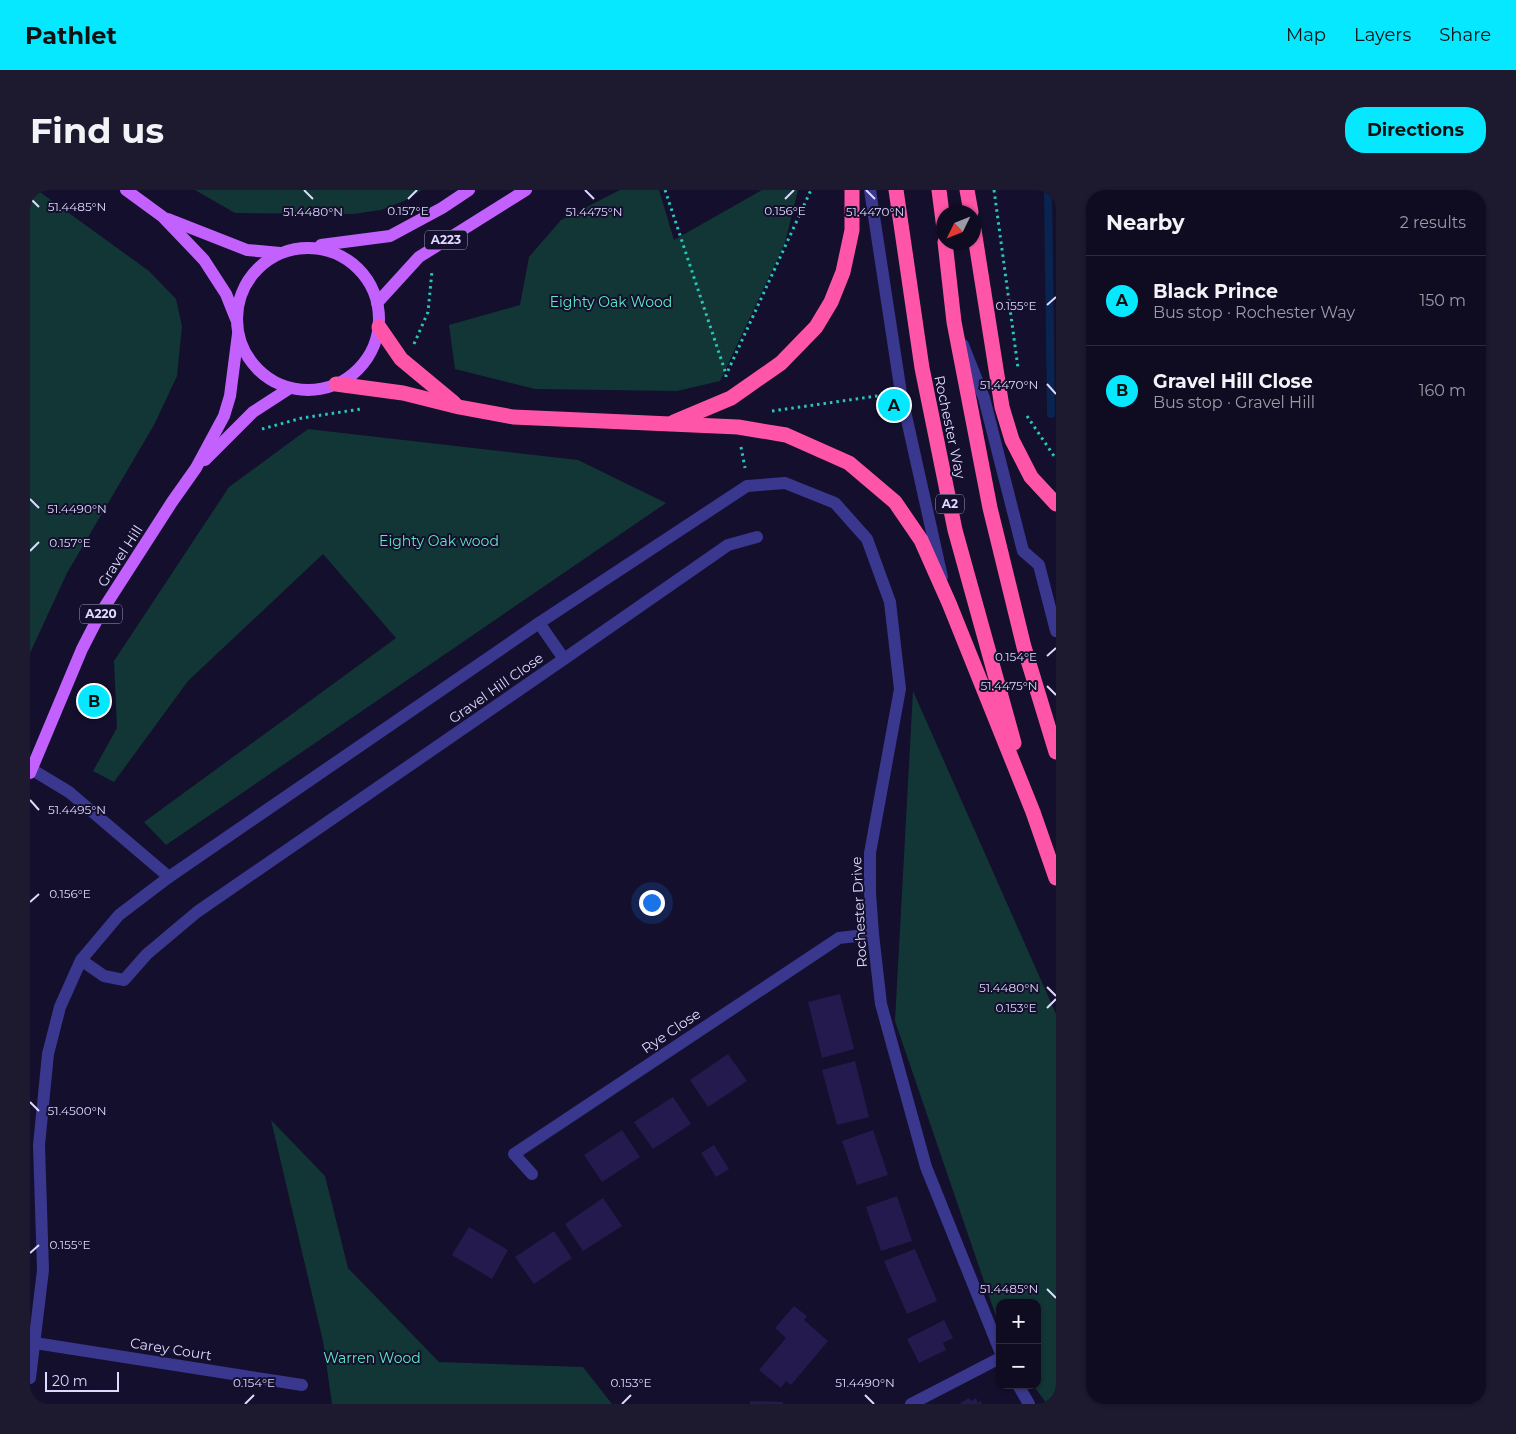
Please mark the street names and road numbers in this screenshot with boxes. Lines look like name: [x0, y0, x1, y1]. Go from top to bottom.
road number: A223: [425, 230, 467, 250]
street label: Rochester Way: [930, 374, 970, 481]
road number: A2: [936, 494, 964, 514]
street label: Gravel Hill: [93, 522, 147, 590]
road number: A220: [80, 604, 122, 624]
street label: Gravel Hill Close: [445, 649, 547, 727]
street label: Rochester Drive: [847, 856, 871, 968]
street label: Rye Close: [638, 1005, 704, 1057]
street label: Carey Court: [129, 1334, 213, 1364]

